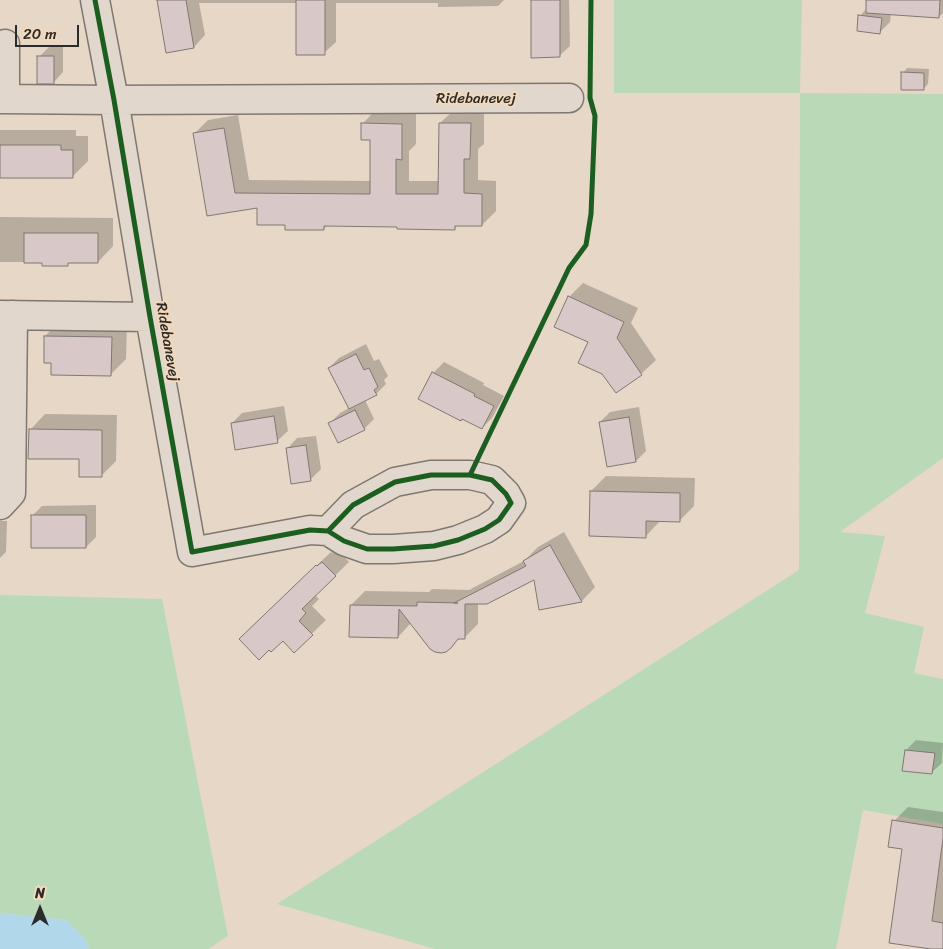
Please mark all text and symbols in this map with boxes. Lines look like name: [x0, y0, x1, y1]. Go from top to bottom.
scale bar: [18, 15, 81, 47]
text: 20 m: [23, 21, 57, 47]
street label: Ridebanevej: [436, 90, 516, 108]
street label: Ridebanevej: [151, 301, 183, 383]
text: N: [35, 881, 45, 906]
north arrow: [15, 884, 65, 934]

